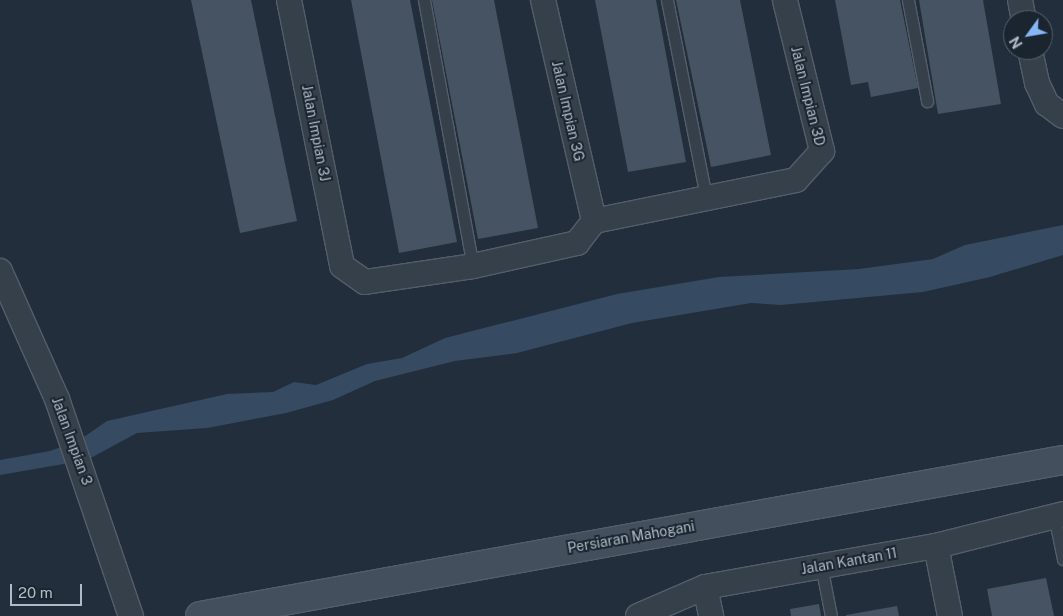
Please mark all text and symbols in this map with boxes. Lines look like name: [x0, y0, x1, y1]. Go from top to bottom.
north arrow: [1003, 10, 1053, 60]
text: N: [1006, 34, 1026, 51]
street label: Jalan Impian 3D: [787, 44, 829, 148]
street label: Jalan Impian 3G: [548, 59, 588, 163]
street label: Jalan Impian 3J: [298, 83, 334, 183]
street label: Jalan Impian 3: [48, 395, 96, 487]
street label: Persiaran Mahogani: [566, 518, 696, 556]
street label: Jalan Kantan 11: [800, 544, 898, 578]
scale bar: [12, 574, 85, 606]
text: 20 m: [18, 584, 53, 601]

